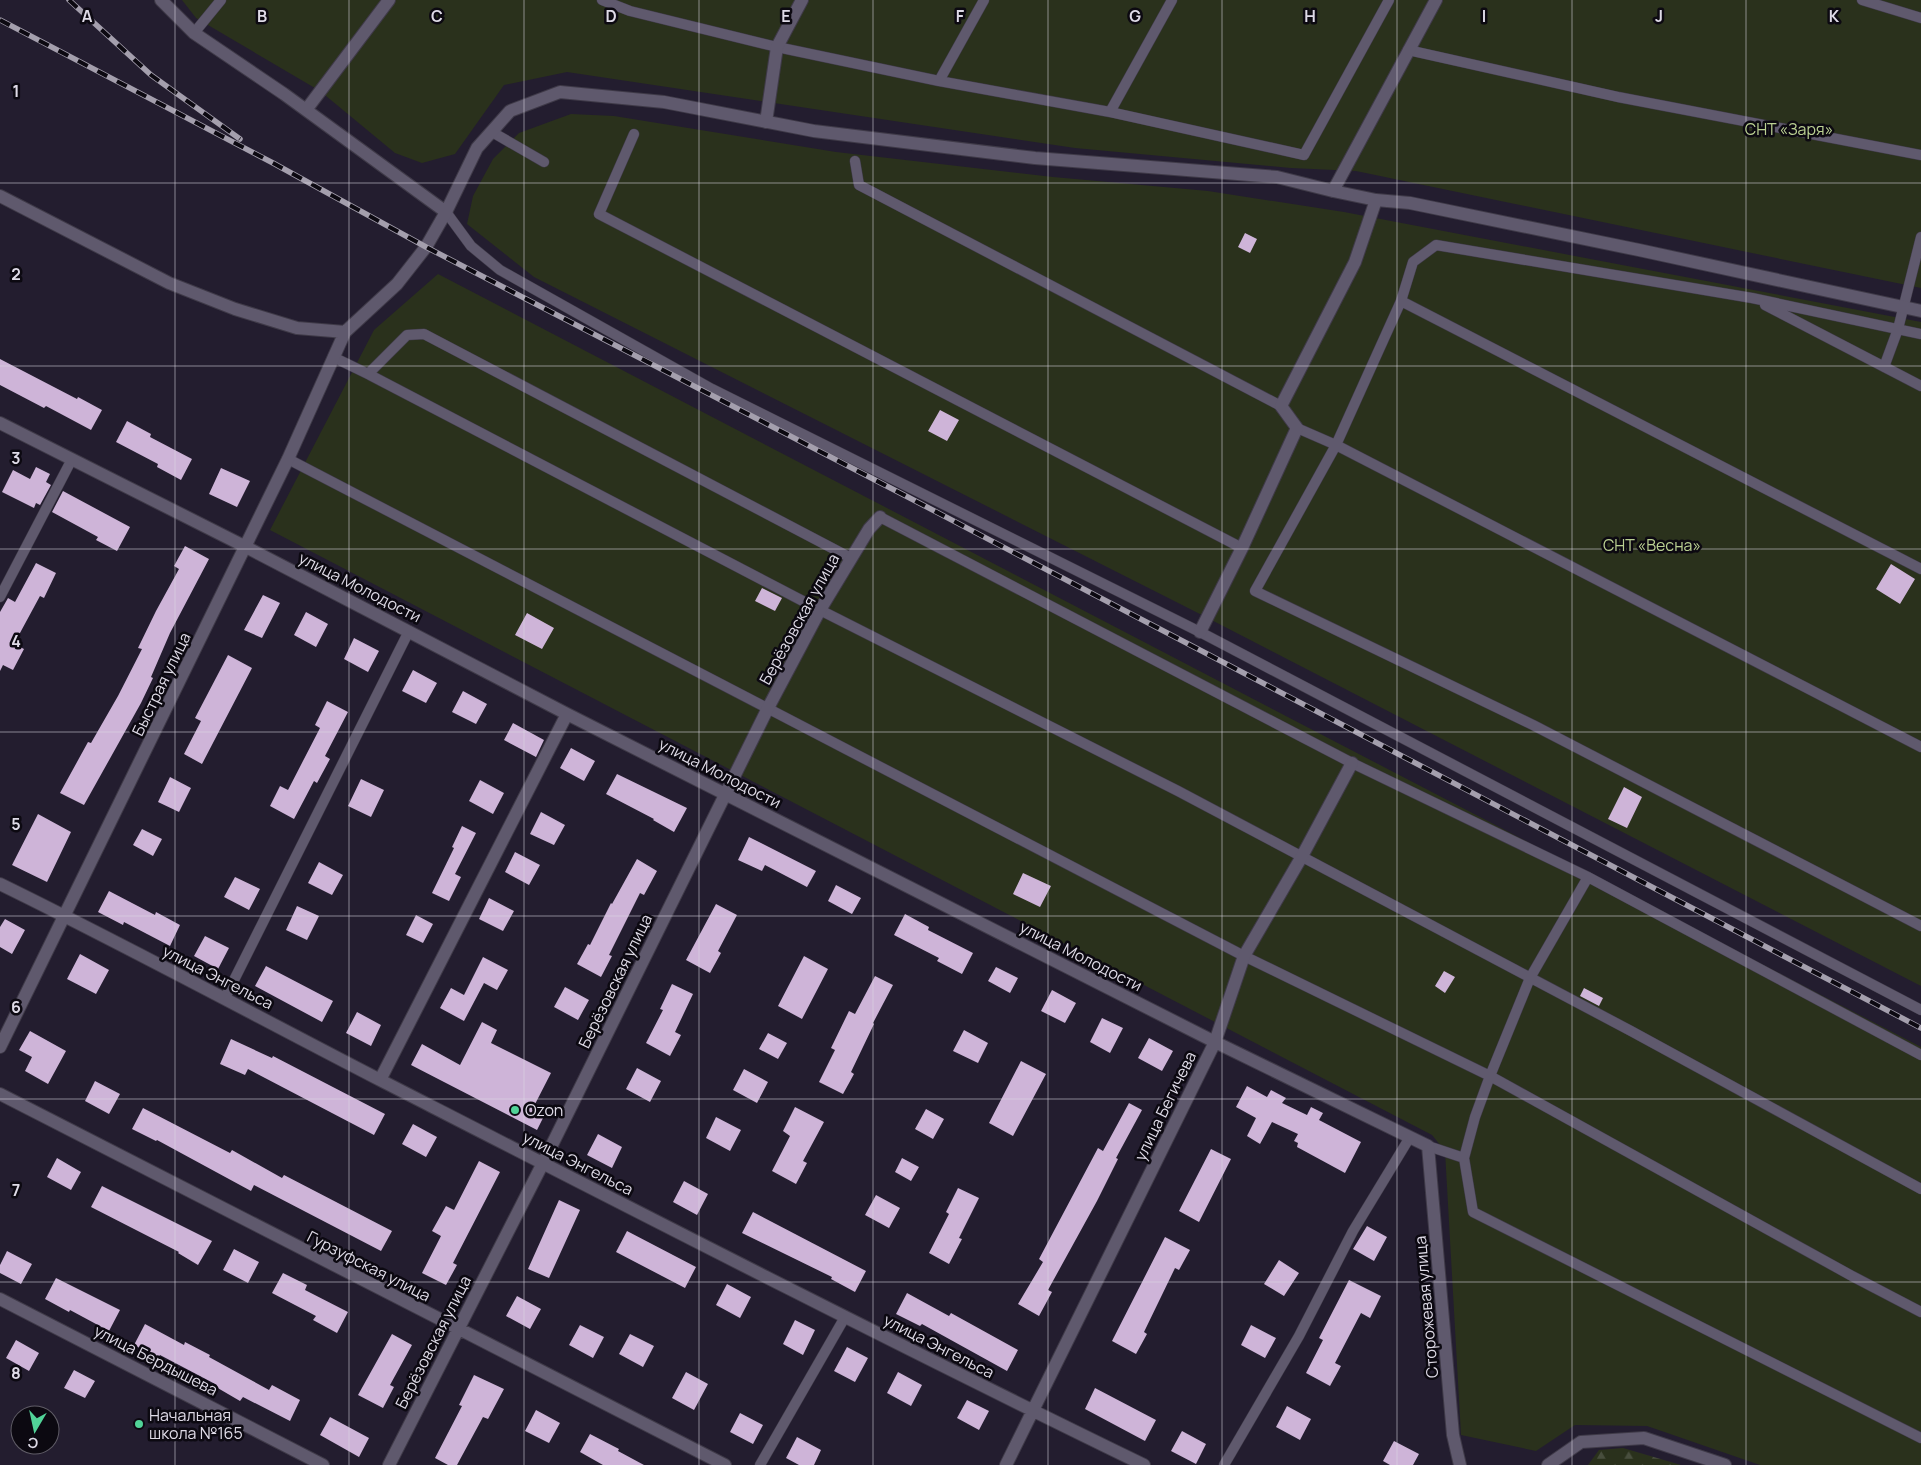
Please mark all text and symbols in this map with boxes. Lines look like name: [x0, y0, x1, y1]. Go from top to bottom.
text: A: [82, 5, 93, 27]
text: B: [257, 5, 267, 27]
text: C: [431, 5, 443, 27]
text: D: [605, 5, 617, 27]
text: E: [781, 5, 791, 27]
text: F: [956, 5, 965, 27]
text: G: [1129, 5, 1141, 27]
text: H: [1304, 5, 1316, 27]
text: I: [1482, 5, 1486, 27]
text: J: [1655, 5, 1663, 27]
text: K: [1829, 5, 1840, 27]
text: 1: [12, 80, 20, 102]
park label: СНТ «Заря»: [1745, 118, 1833, 140]
text: 2: [11, 263, 21, 285]
text: 3: [11, 447, 21, 469]
park label: СНТ «Весна»: [1603, 534, 1701, 556]
street label: улица Молодости: [295, 547, 425, 627]
street label: Берёзовская улица: [754, 550, 844, 688]
street label: Быстрая улица: [126, 629, 196, 739]
text: 4: [11, 630, 21, 652]
street label: улица Молодости: [655, 733, 785, 813]
text: 5: [11, 813, 21, 835]
street label: Берёзовская улица: [573, 910, 657, 1052]
street label: улица Молодости: [1016, 916, 1146, 996]
street label: улица Энгельса: [159, 940, 277, 1014]
text: 6: [11, 996, 21, 1018]
street label: улица Бегичева: [1129, 1047, 1201, 1165]
place label: Ozon: [525, 1099, 563, 1121]
marker: Ozon: [509, 1104, 521, 1116]
street label: улица Энгельса: [519, 1126, 637, 1200]
text: 7: [12, 1179, 20, 1201]
street label: Гурзуфская улица: [304, 1225, 434, 1307]
street label: Сторожевая улица: [1409, 1235, 1443, 1379]
street label: Берёзовская улица: [390, 1272, 476, 1412]
street label: улица Энгельса: [880, 1309, 998, 1383]
street label: улица Бердышева: [90, 1319, 222, 1401]
text: 8: [11, 1362, 21, 1384]
place label: Начальная школа №165: [149, 1404, 243, 1444]
north arrow: [10, 1405, 60, 1455]
marker: Начальная школа №165: [133, 1418, 145, 1430]
text: С: [26, 1433, 39, 1454]

